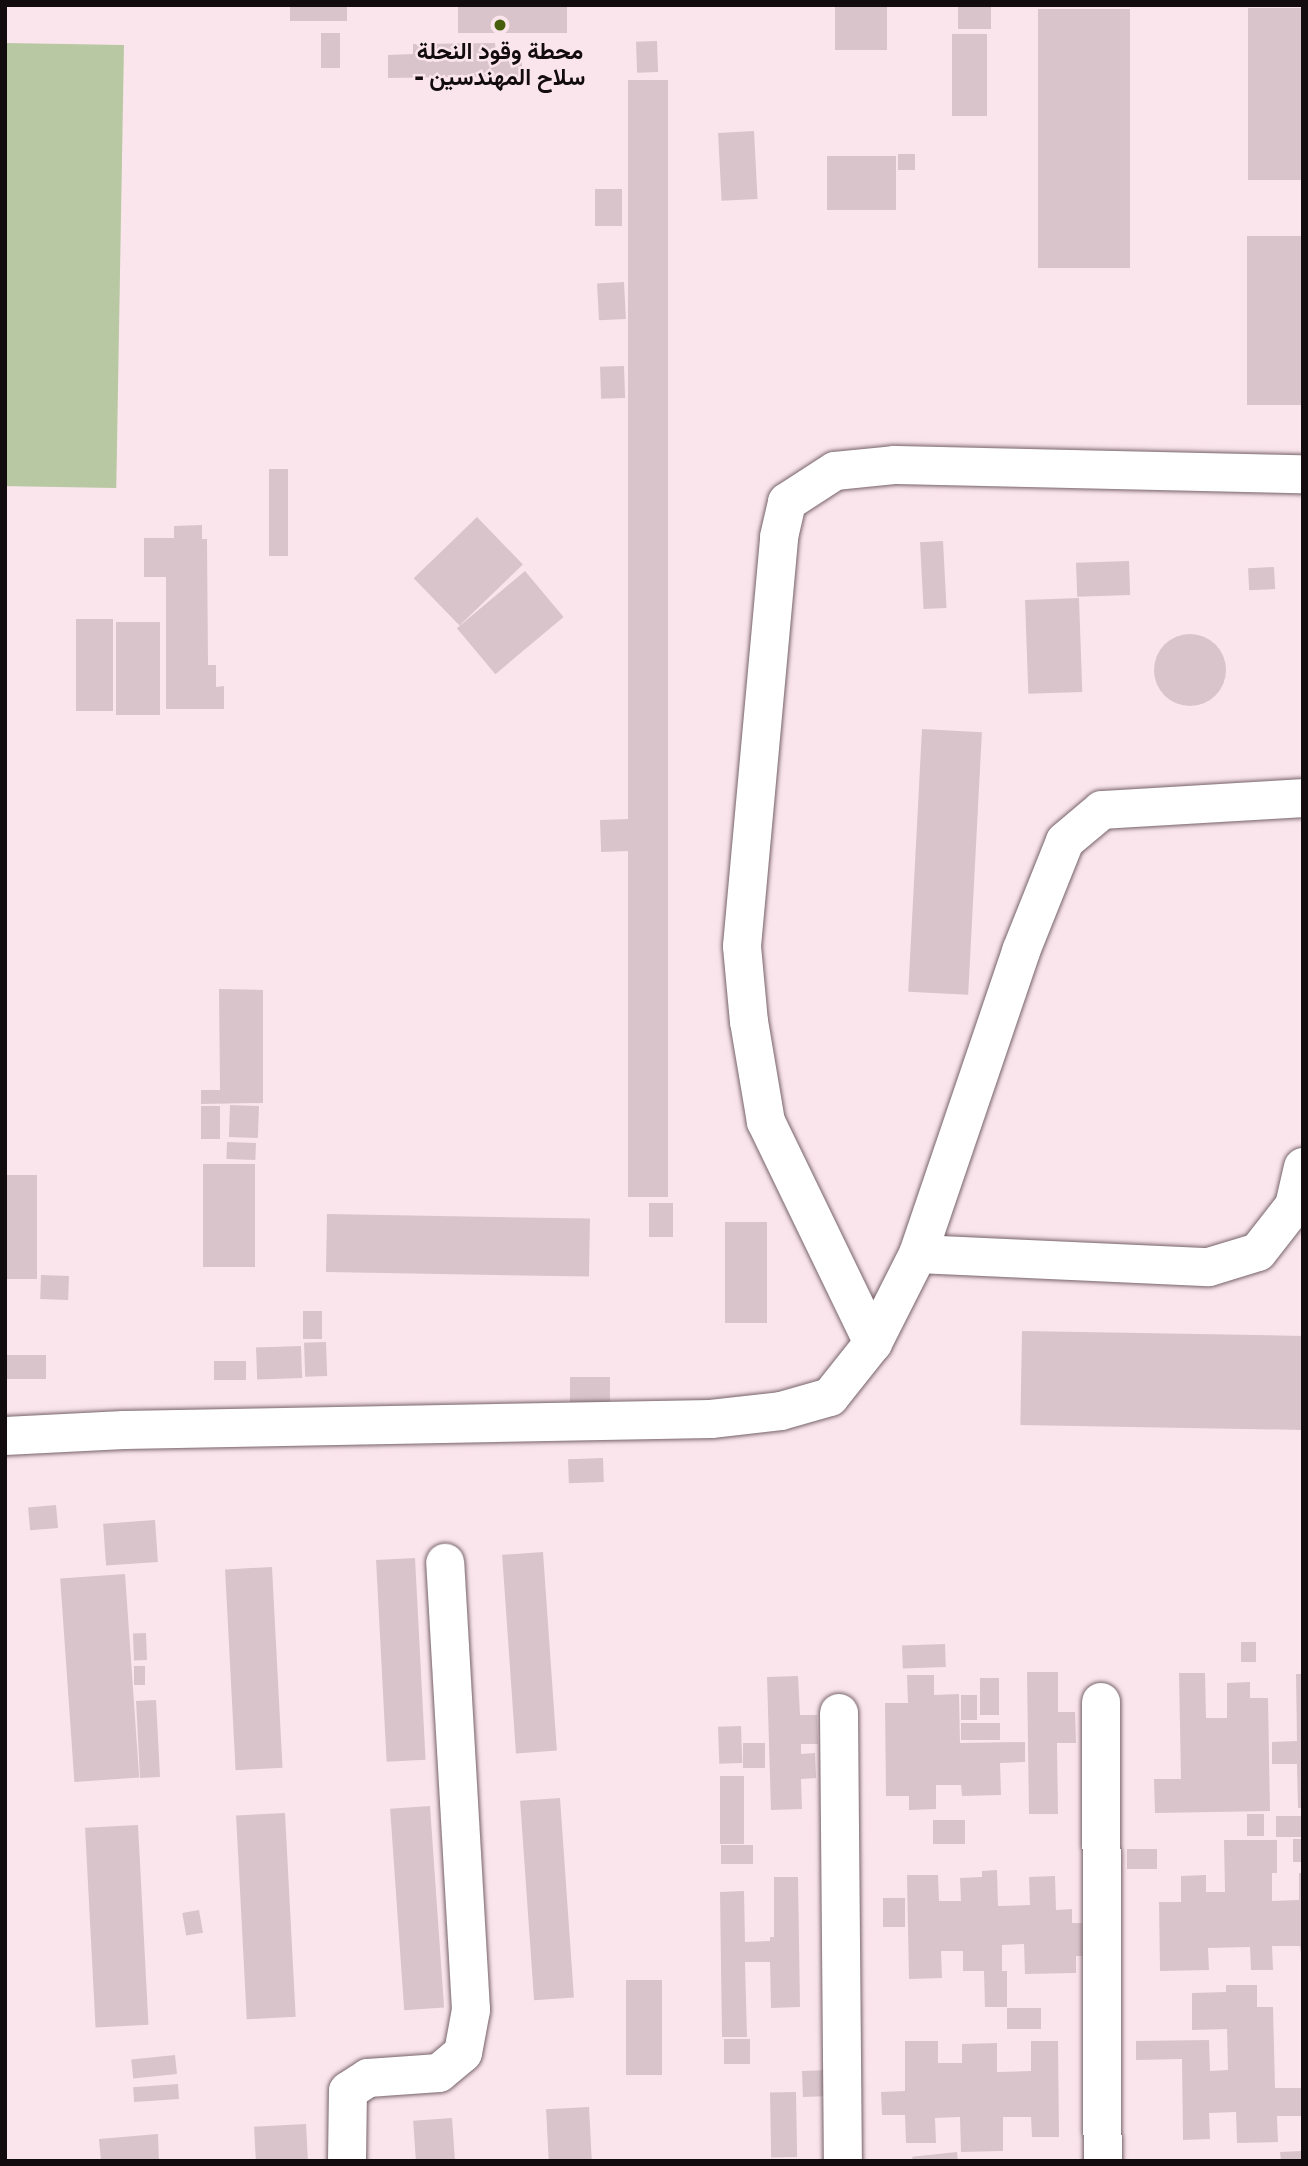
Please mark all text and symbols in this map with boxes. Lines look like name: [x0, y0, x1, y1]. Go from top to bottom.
marker: محطة وقود النحلة - سلاح المهندسين: [492, 17, 508, 33]
place label: محطة وقود النحلة - سلاح المهندسين: [415, 36, 585, 90]

